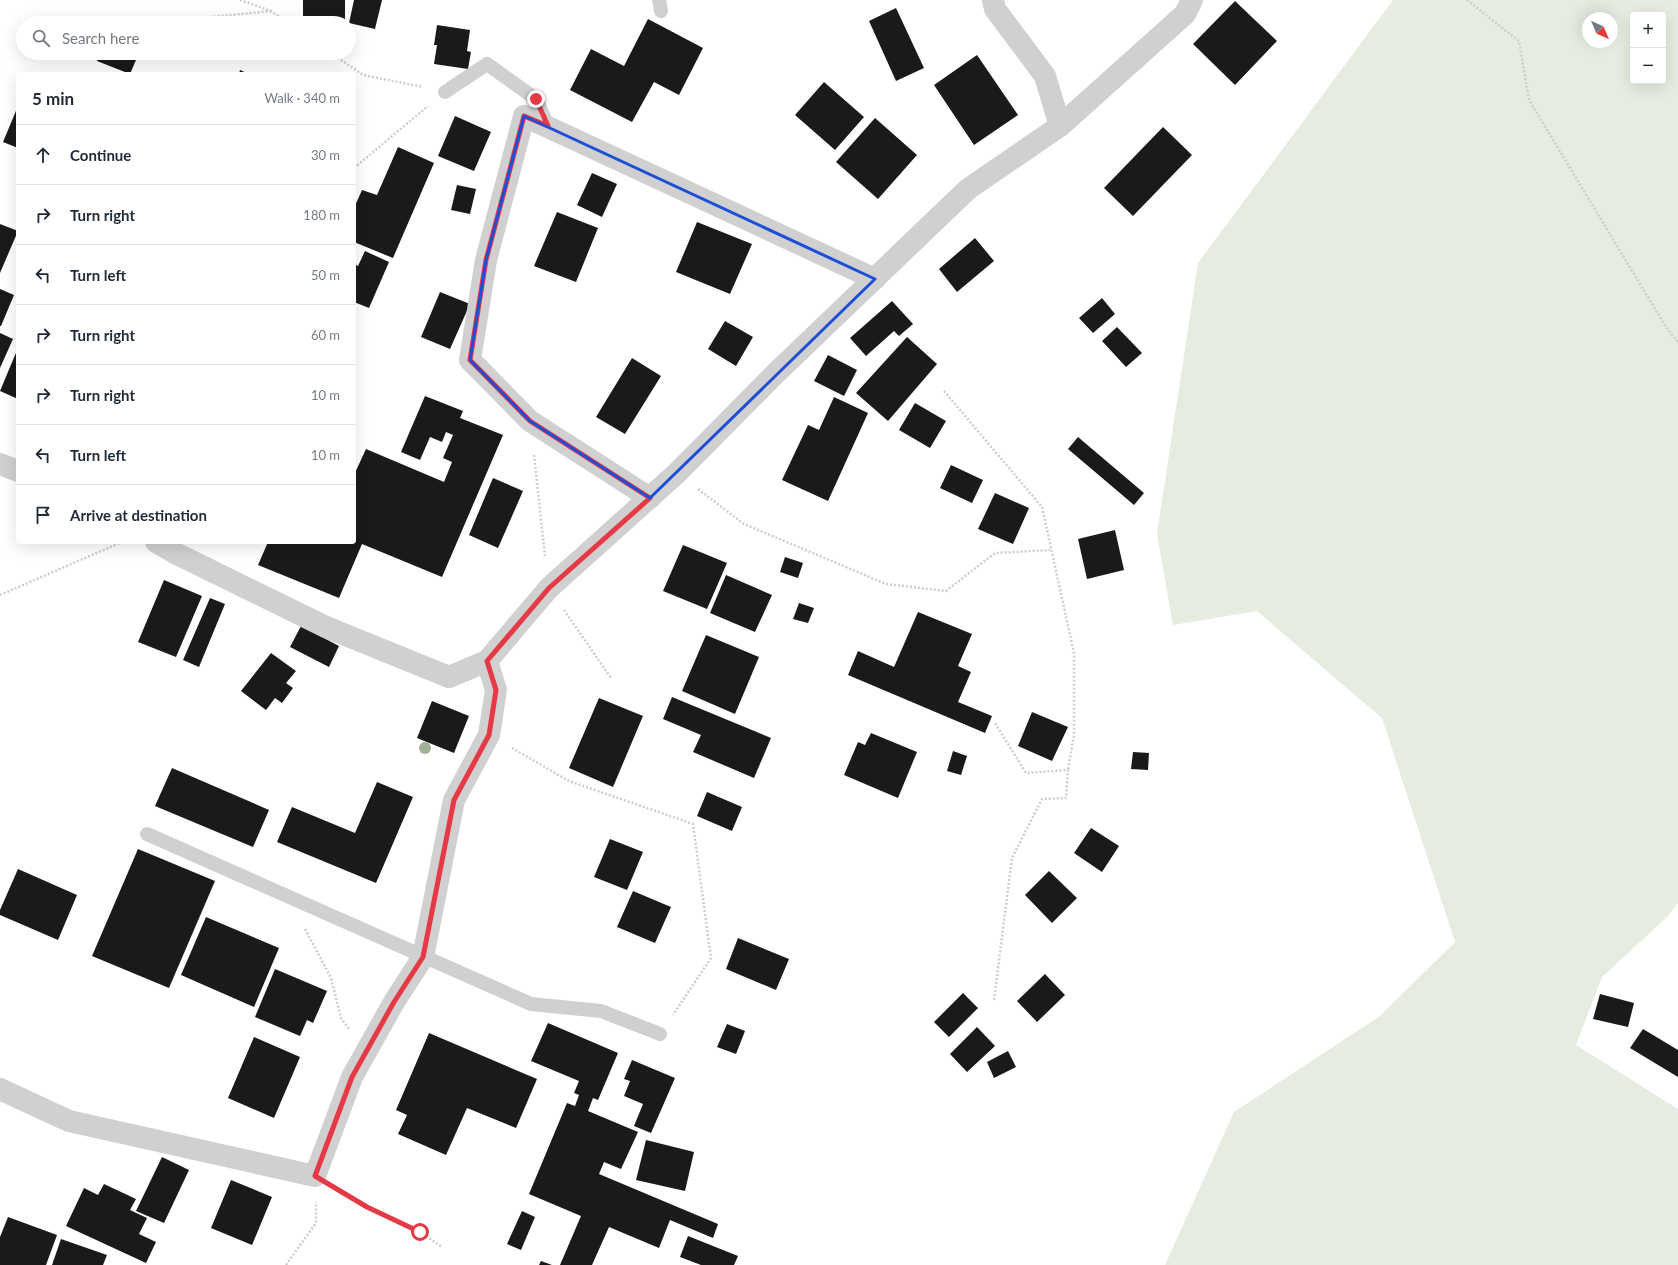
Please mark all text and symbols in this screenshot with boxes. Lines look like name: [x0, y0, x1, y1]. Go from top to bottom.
north arrow: [1582, 12, 1618, 48]
map controls: [1630, 12, 1666, 84]
button: +: [1630, 12, 1666, 48]
search box: [16, 16, 356, 60]
icon: search: [30, 27, 52, 49]
text: Search here: [62, 29, 139, 47]
button: −: [1630, 48, 1666, 84]
text: 5 min: [32, 88, 74, 109]
text: Walk · 340 m: [264, 90, 340, 106]
route end: [527, 90, 545, 108]
icon: ahead: [32, 144, 54, 166]
text: Continue: [70, 146, 131, 164]
text: 30 m: [311, 147, 340, 163]
icon: right: [32, 204, 54, 226]
text: Turn right: [70, 206, 135, 224]
text: 180 m: [303, 207, 340, 223]
icon: left: [32, 264, 54, 286]
text: Turn left: [70, 266, 126, 284]
text: 50 m: [311, 267, 340, 283]
icon: right: [32, 324, 54, 346]
text: Turn right: [70, 326, 135, 344]
text: 60 m: [311, 327, 340, 343]
icon: right: [32, 384, 54, 406]
text: Turn right: [70, 386, 135, 404]
text: 10 m: [311, 387, 340, 403]
icon: left: [32, 444, 54, 466]
text: Turn left: [70, 446, 126, 464]
text: 10 m: [311, 447, 340, 463]
icon: arrive: [32, 504, 54, 526]
text: Arrive at destination: [70, 506, 207, 524]
route start: [411, 1223, 429, 1241]

